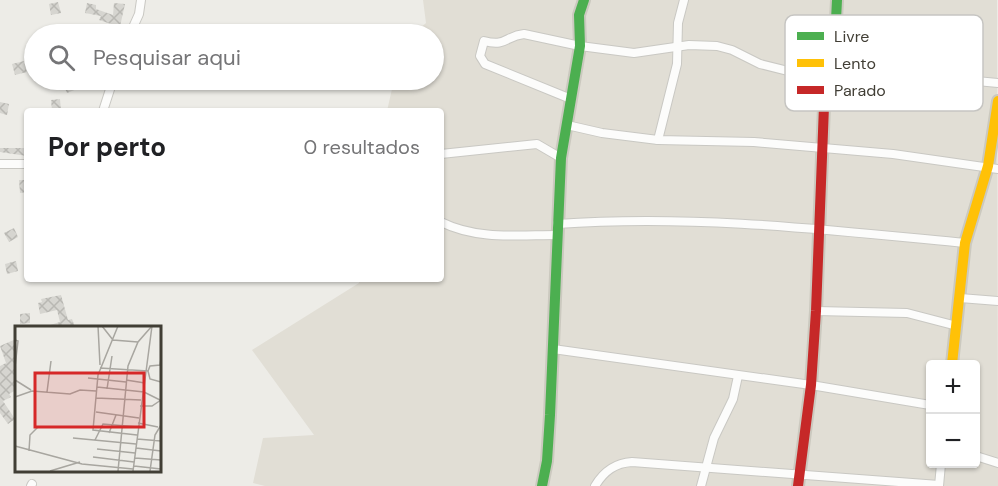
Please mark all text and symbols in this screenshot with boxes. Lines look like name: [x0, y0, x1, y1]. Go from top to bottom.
legend: [785, 15, 983, 111]
search box: [24, 24, 444, 90]
text: Livre: [834, 26, 869, 47]
icon: search: [45, 41, 78, 74]
text: Pesquisar aqui: [93, 43, 241, 72]
text: Lento: [834, 53, 876, 74]
text: Parado: [834, 80, 886, 101]
text: Por perto: [48, 130, 166, 164]
text: 0 resultados: [304, 134, 420, 160]
inset map: [15, 326, 160, 471]
map controls: [926, 360, 980, 468]
button: +: [926, 360, 980, 414]
button: −: [926, 414, 980, 468]

